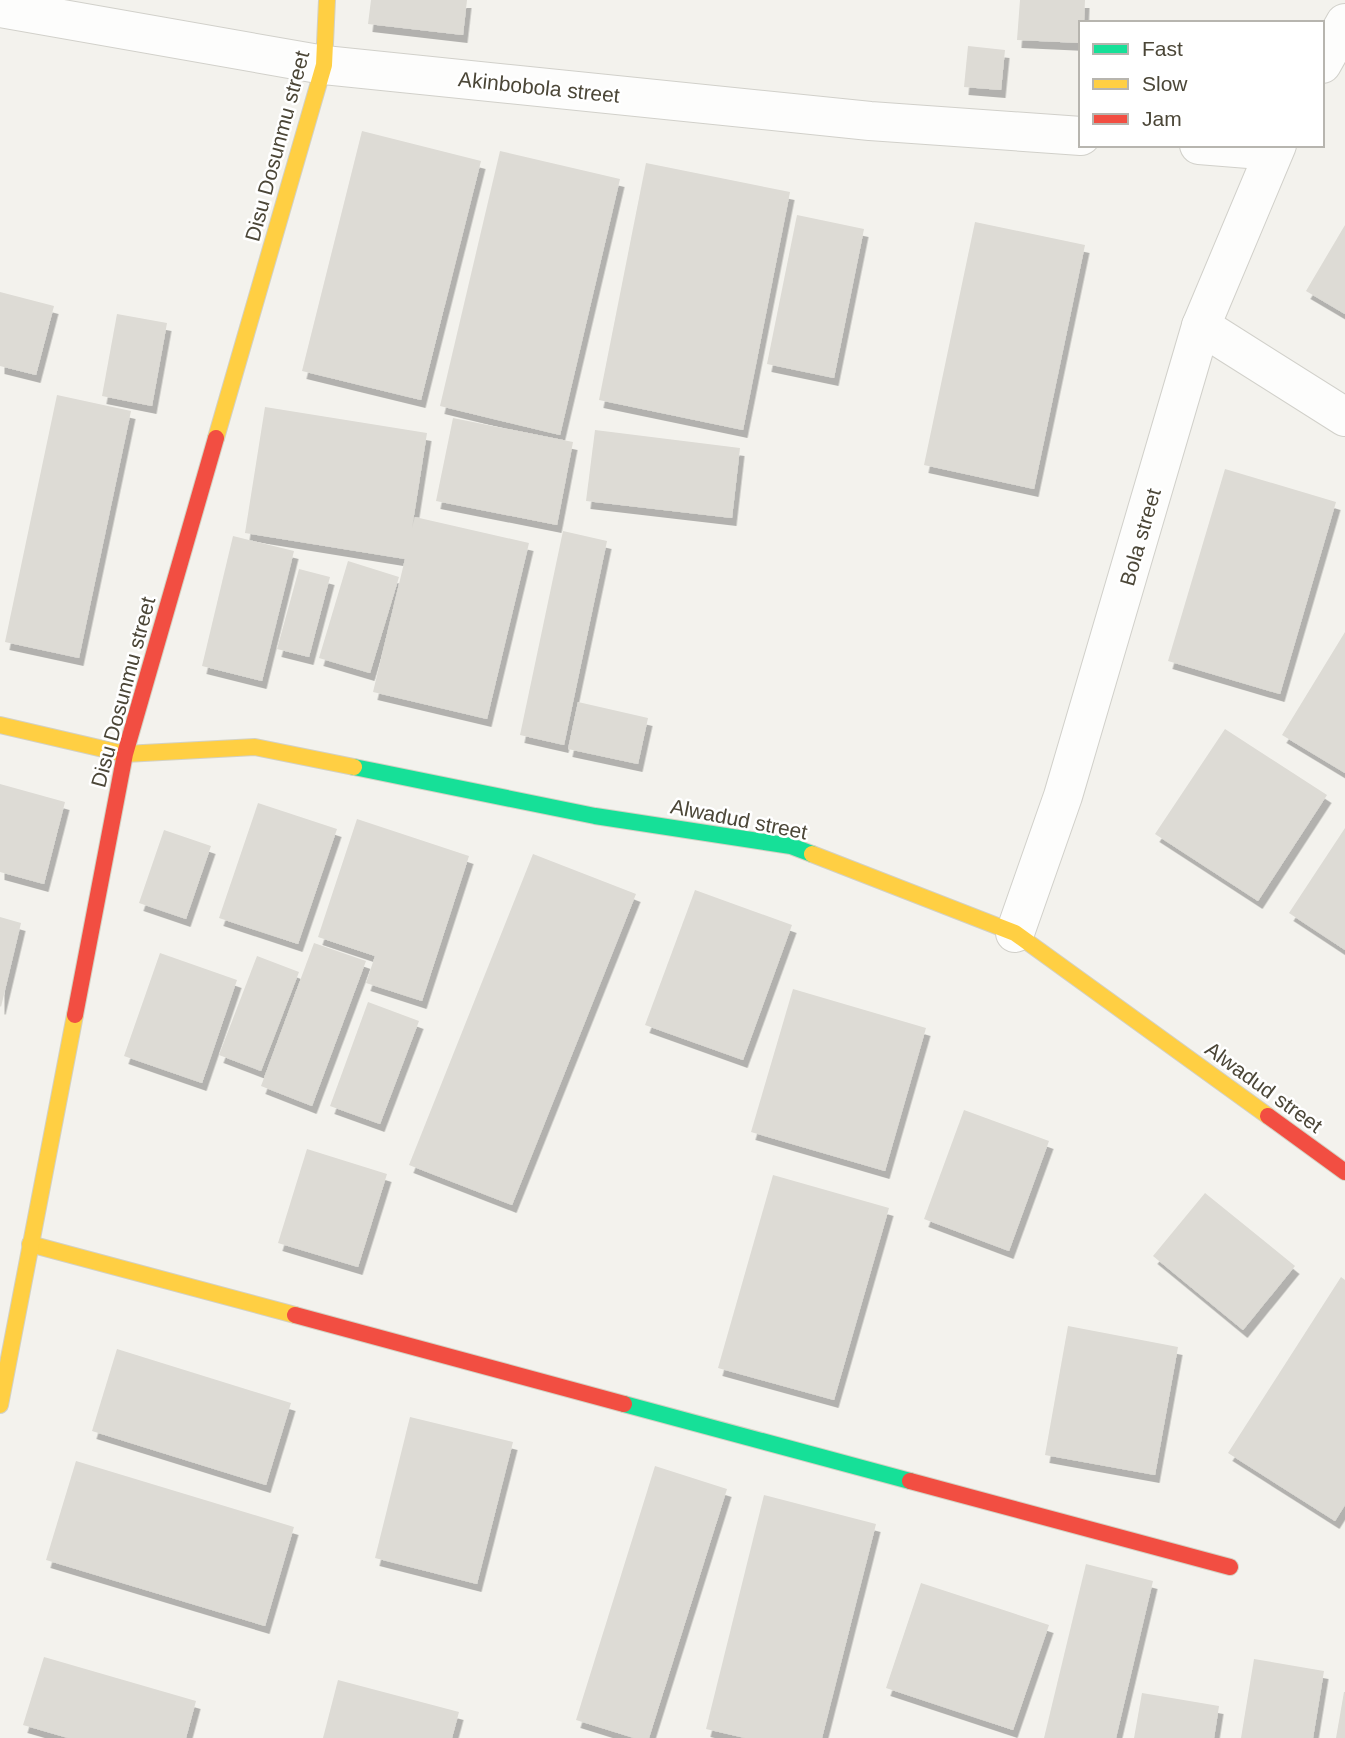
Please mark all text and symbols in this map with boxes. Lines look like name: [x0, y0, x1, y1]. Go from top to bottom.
legend: [1079, 21, 1324, 147]
text: Fast: [1142, 37, 1183, 60]
street label: Disu Dosunmu street: [241, 48, 314, 244]
street label: Akinbobola street: [457, 67, 621, 107]
text: Slow: [1142, 72, 1188, 95]
text: Jam: [1142, 107, 1182, 130]
street label: Bola street: [1115, 485, 1165, 588]
street label: Disu Dosunmu street: [87, 594, 160, 790]
street label: Alwadud street: [669, 794, 810, 844]
street label: Alwadud street: [1201, 1037, 1327, 1137]

